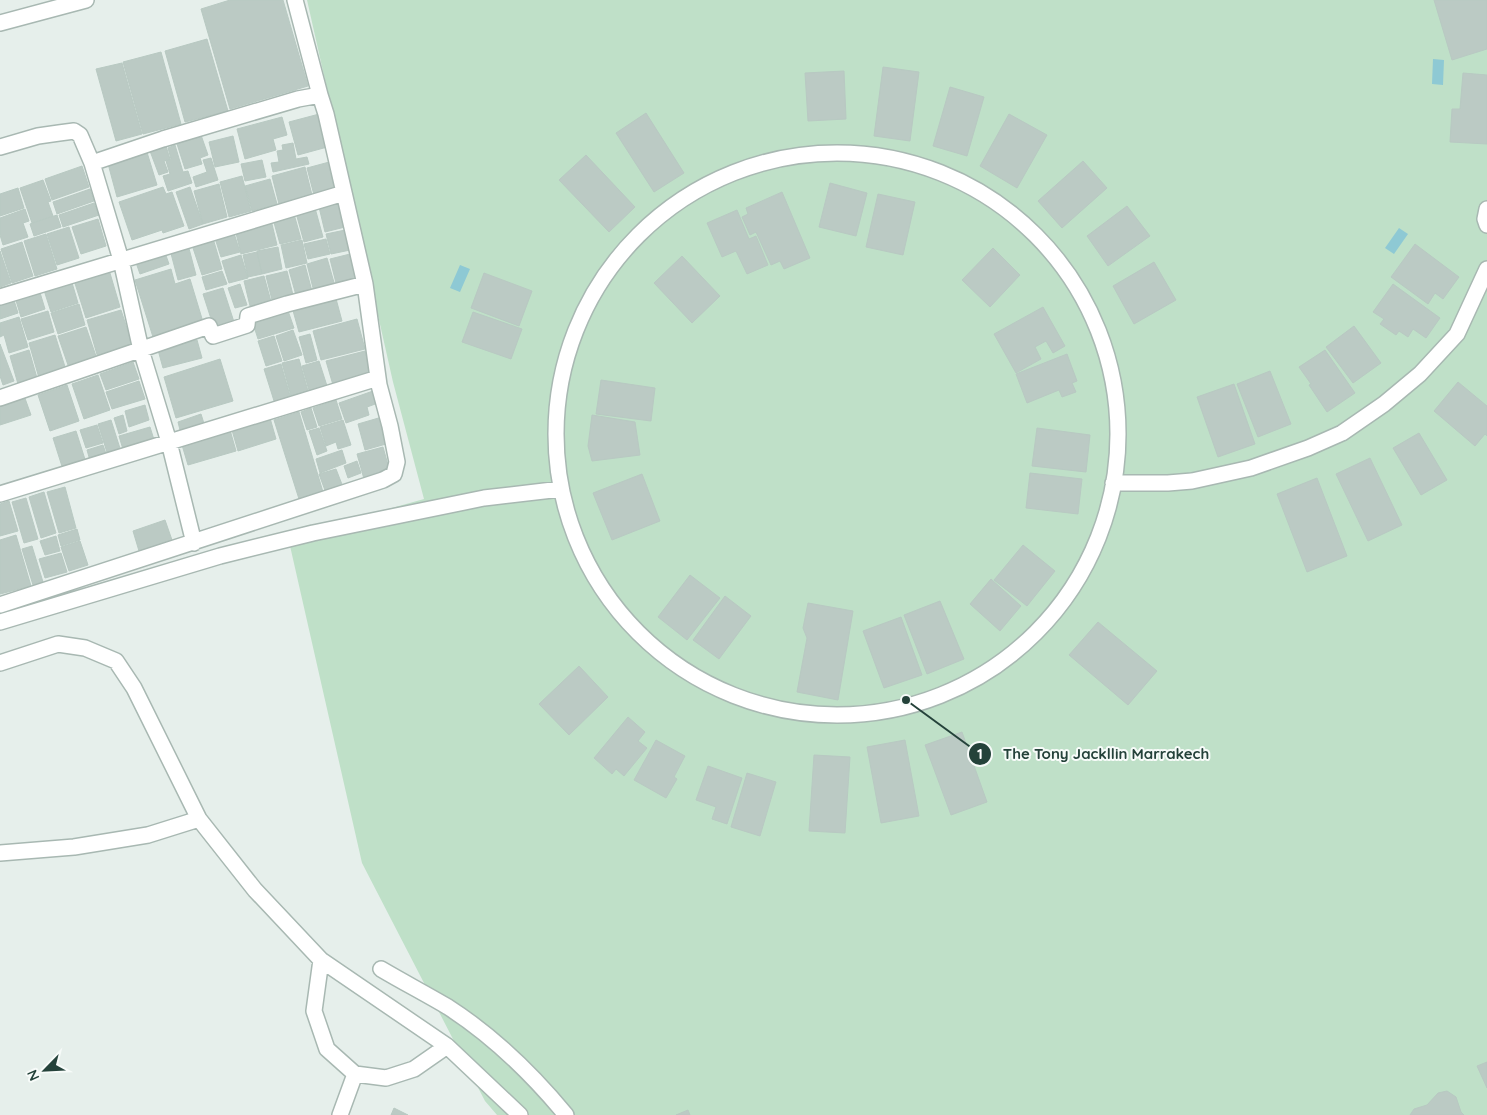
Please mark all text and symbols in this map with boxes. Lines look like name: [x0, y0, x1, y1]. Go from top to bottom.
callout: The Tony Jackllin Marrakech: [968, 739, 1219, 769]
text: 1: [977, 744, 983, 763]
text: The Tony Jackllin Marrakech: [1003, 744, 1209, 763]
north arrow: [20, 1045, 70, 1095]
text: N: [23, 1067, 43, 1084]

